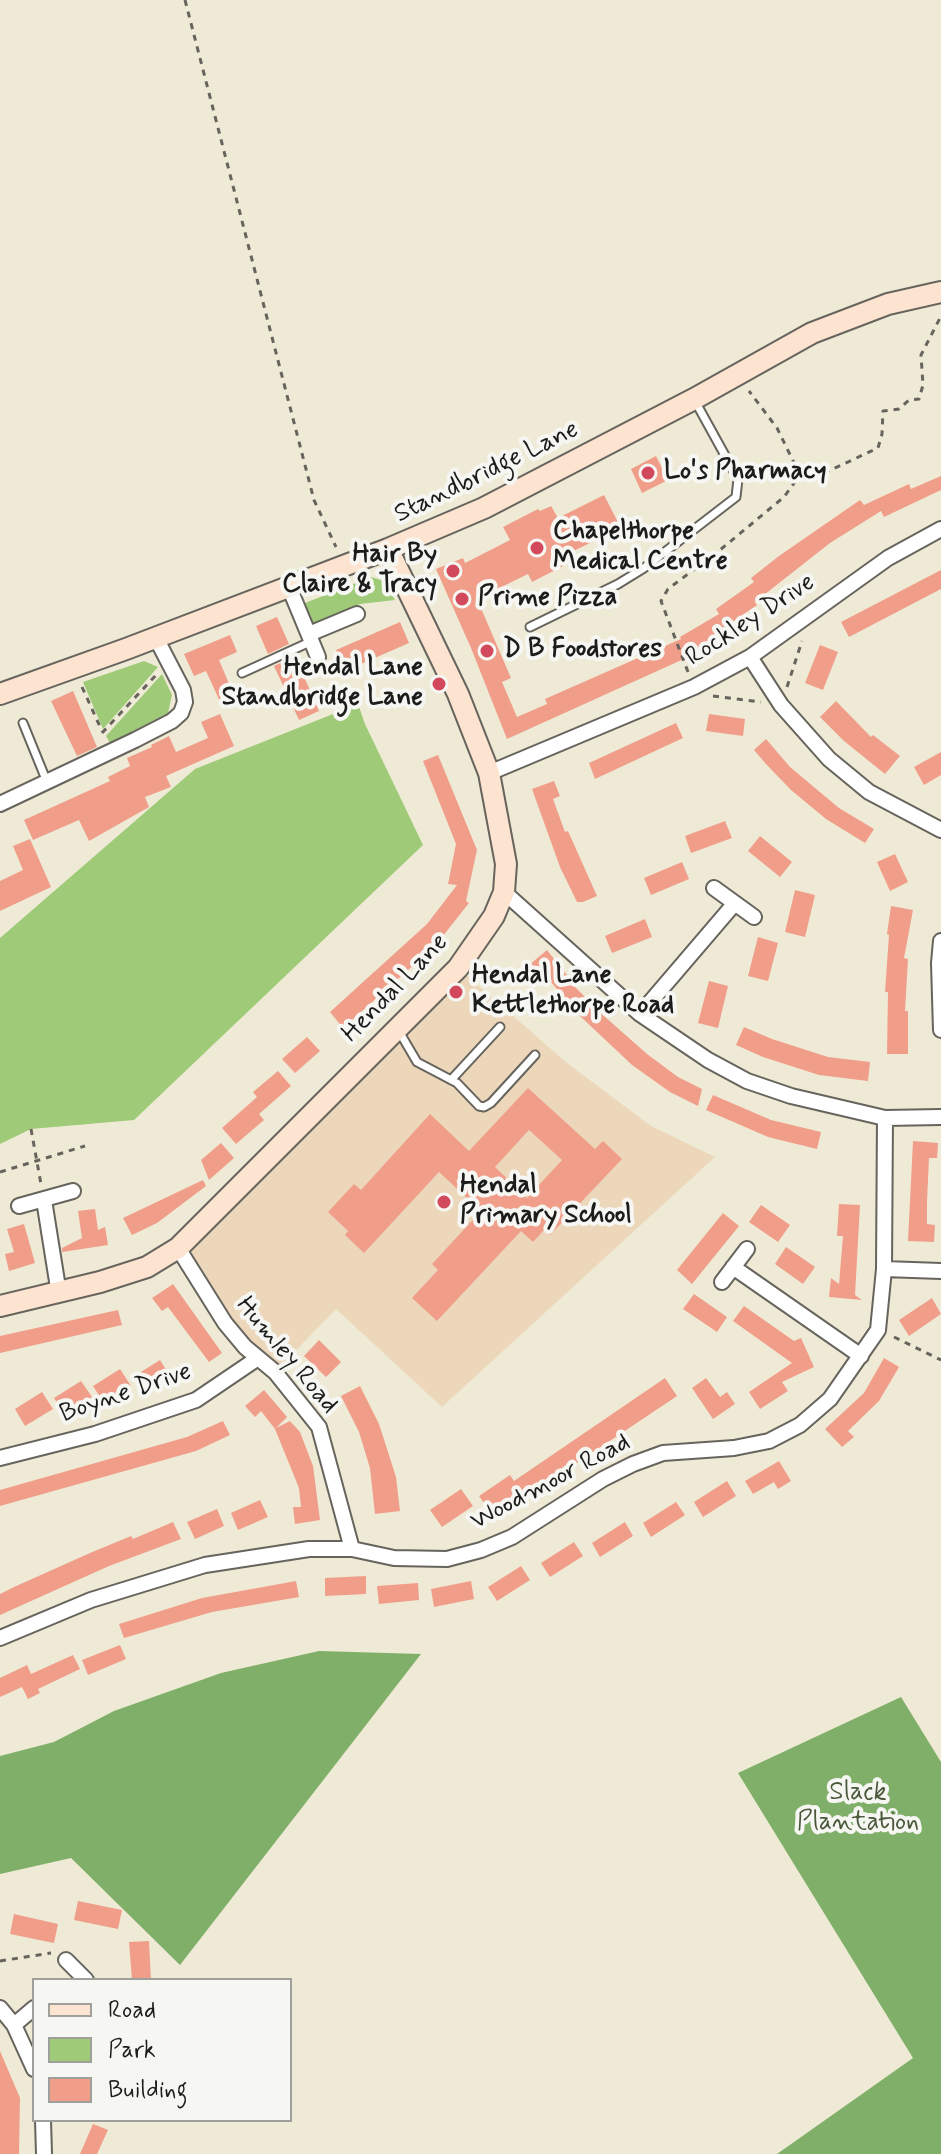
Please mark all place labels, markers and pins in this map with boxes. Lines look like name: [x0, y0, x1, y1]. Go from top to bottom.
place label: Lo's Pharmacy: [664, 457, 826, 489]
marker: Lo's Pharmacy: [639, 464, 657, 482]
place label: Chapelthorpe Medical Centre: [553, 517, 728, 578]
marker: Chapelthorpe Medical Centre: [528, 539, 546, 557]
place label: Hair By Claire & Tracy: [282, 540, 437, 602]
marker: Hair By Claire & Tracy: [444, 562, 462, 580]
place label: Prime Pizza: [478, 583, 617, 615]
marker: Prime Pizza: [453, 590, 471, 608]
place label: D B Foodstores: [503, 635, 662, 667]
marker: D B Foodstores: [478, 642, 496, 660]
place label: Hendal Lane Standbridge Lane: [222, 653, 423, 714]
marker: Hendal Lane Standbridge Lane: [430, 675, 448, 693]
place label: Hendal Lane Kettlethorpe Road: [472, 961, 674, 1022]
marker: Hendal Lane Kettlethorpe Road: [447, 983, 465, 1001]
place label: Hendal Primary School: [460, 1171, 632, 1232]
marker: Hendal Primary School: [435, 1193, 453, 1211]

